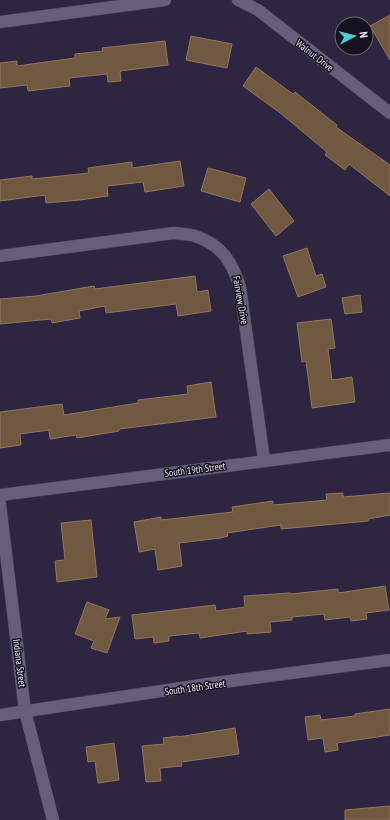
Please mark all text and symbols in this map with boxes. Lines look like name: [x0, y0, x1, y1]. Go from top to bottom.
north arrow: [334, 16, 374, 56]
text: N: [357, 31, 371, 39]
street label: Walnut Drive: [293, 37, 336, 74]
street label: Fairview Drive: [230, 275, 251, 325]
street label: South 19th Street: [164, 459, 226, 480]
street label: Indiana Street: [10, 638, 29, 688]
street label: South 18th Street: [164, 677, 227, 698]

